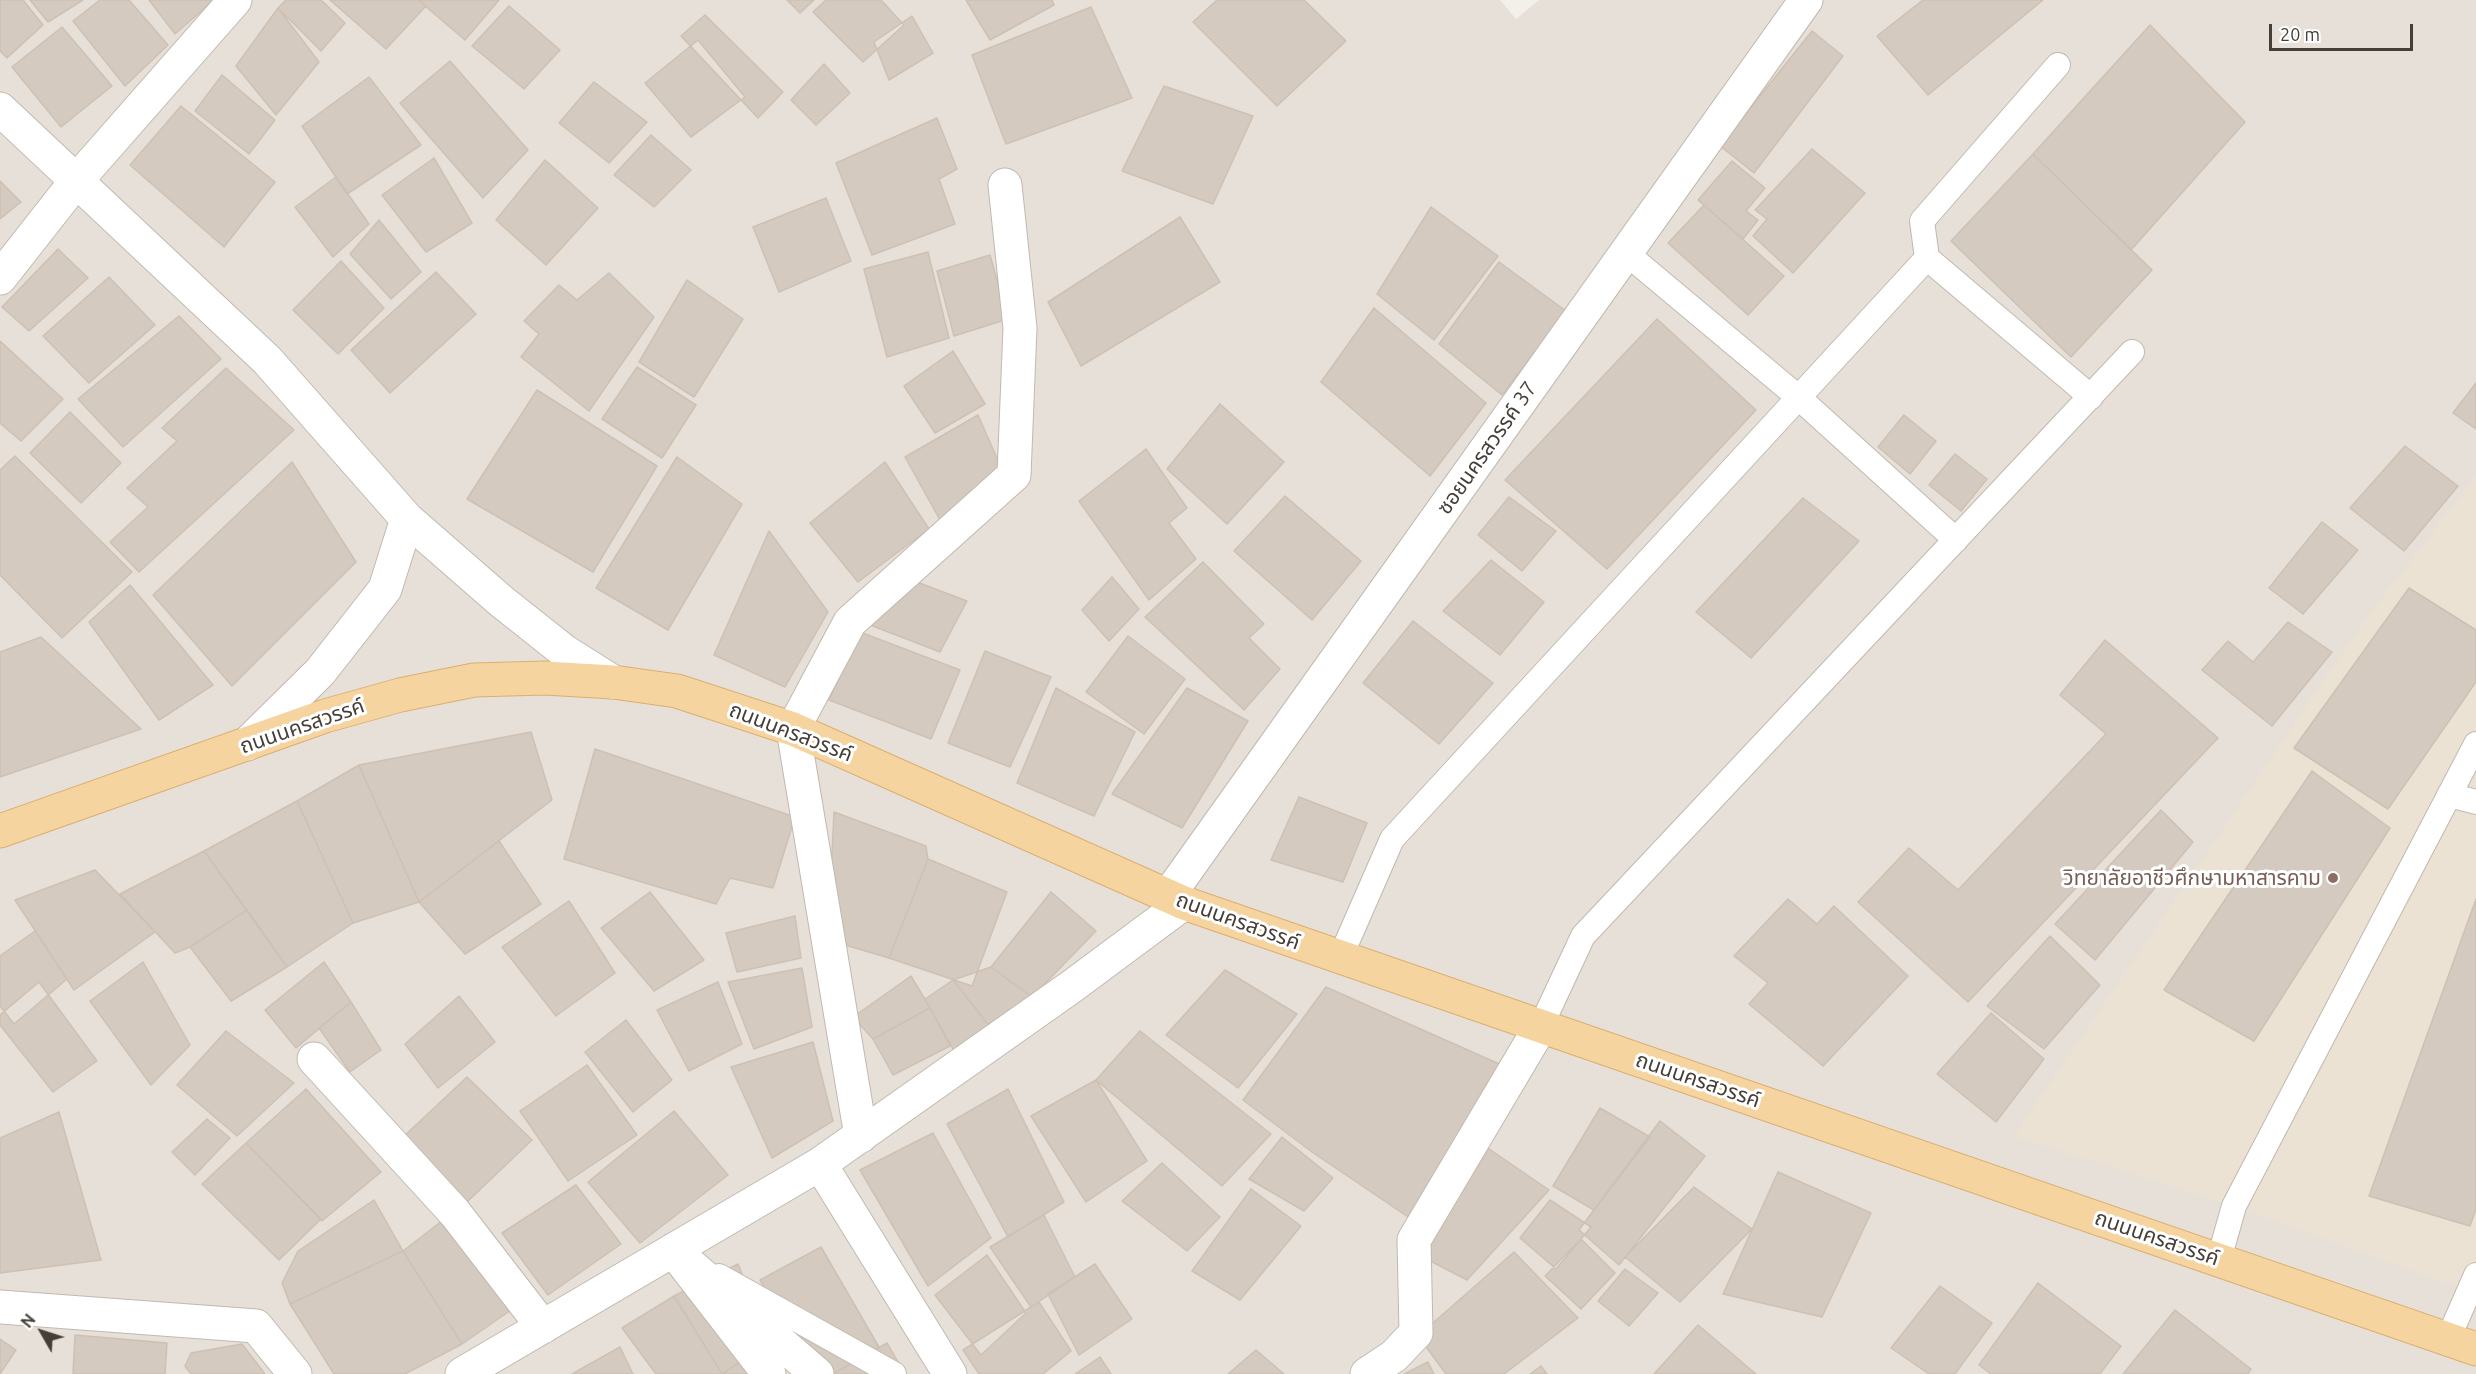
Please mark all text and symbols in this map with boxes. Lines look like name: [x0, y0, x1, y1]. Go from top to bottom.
scale bar: [2272, 12, 2416, 50]
text: 20 m: [2280, 24, 2320, 44]
street label: ซอยนครสวรรค์ 37: [1432, 377, 1542, 519]
street label: ถนนนครสวรรค์: [236, 693, 368, 759]
street label: ถนนนครสวรรค์: [726, 697, 856, 767]
place label: วิทยาลัยอาชีวศึกษามหาสารคาม: [2063, 865, 2321, 891]
marker: วิทยาลัยอาชีวศึกษามหาสารคาม: [2326, 871, 2340, 885]
street label: ถนนนครสวรรค์: [1173, 887, 1303, 955]
street label: ถนนนครสวรรค์: [1632, 1047, 1764, 1113]
street label: ถนนนครสวรรค์: [2091, 1205, 2223, 1271]
north arrow: [12, 1302, 72, 1362]
text: N: [17, 1310, 39, 1331]

